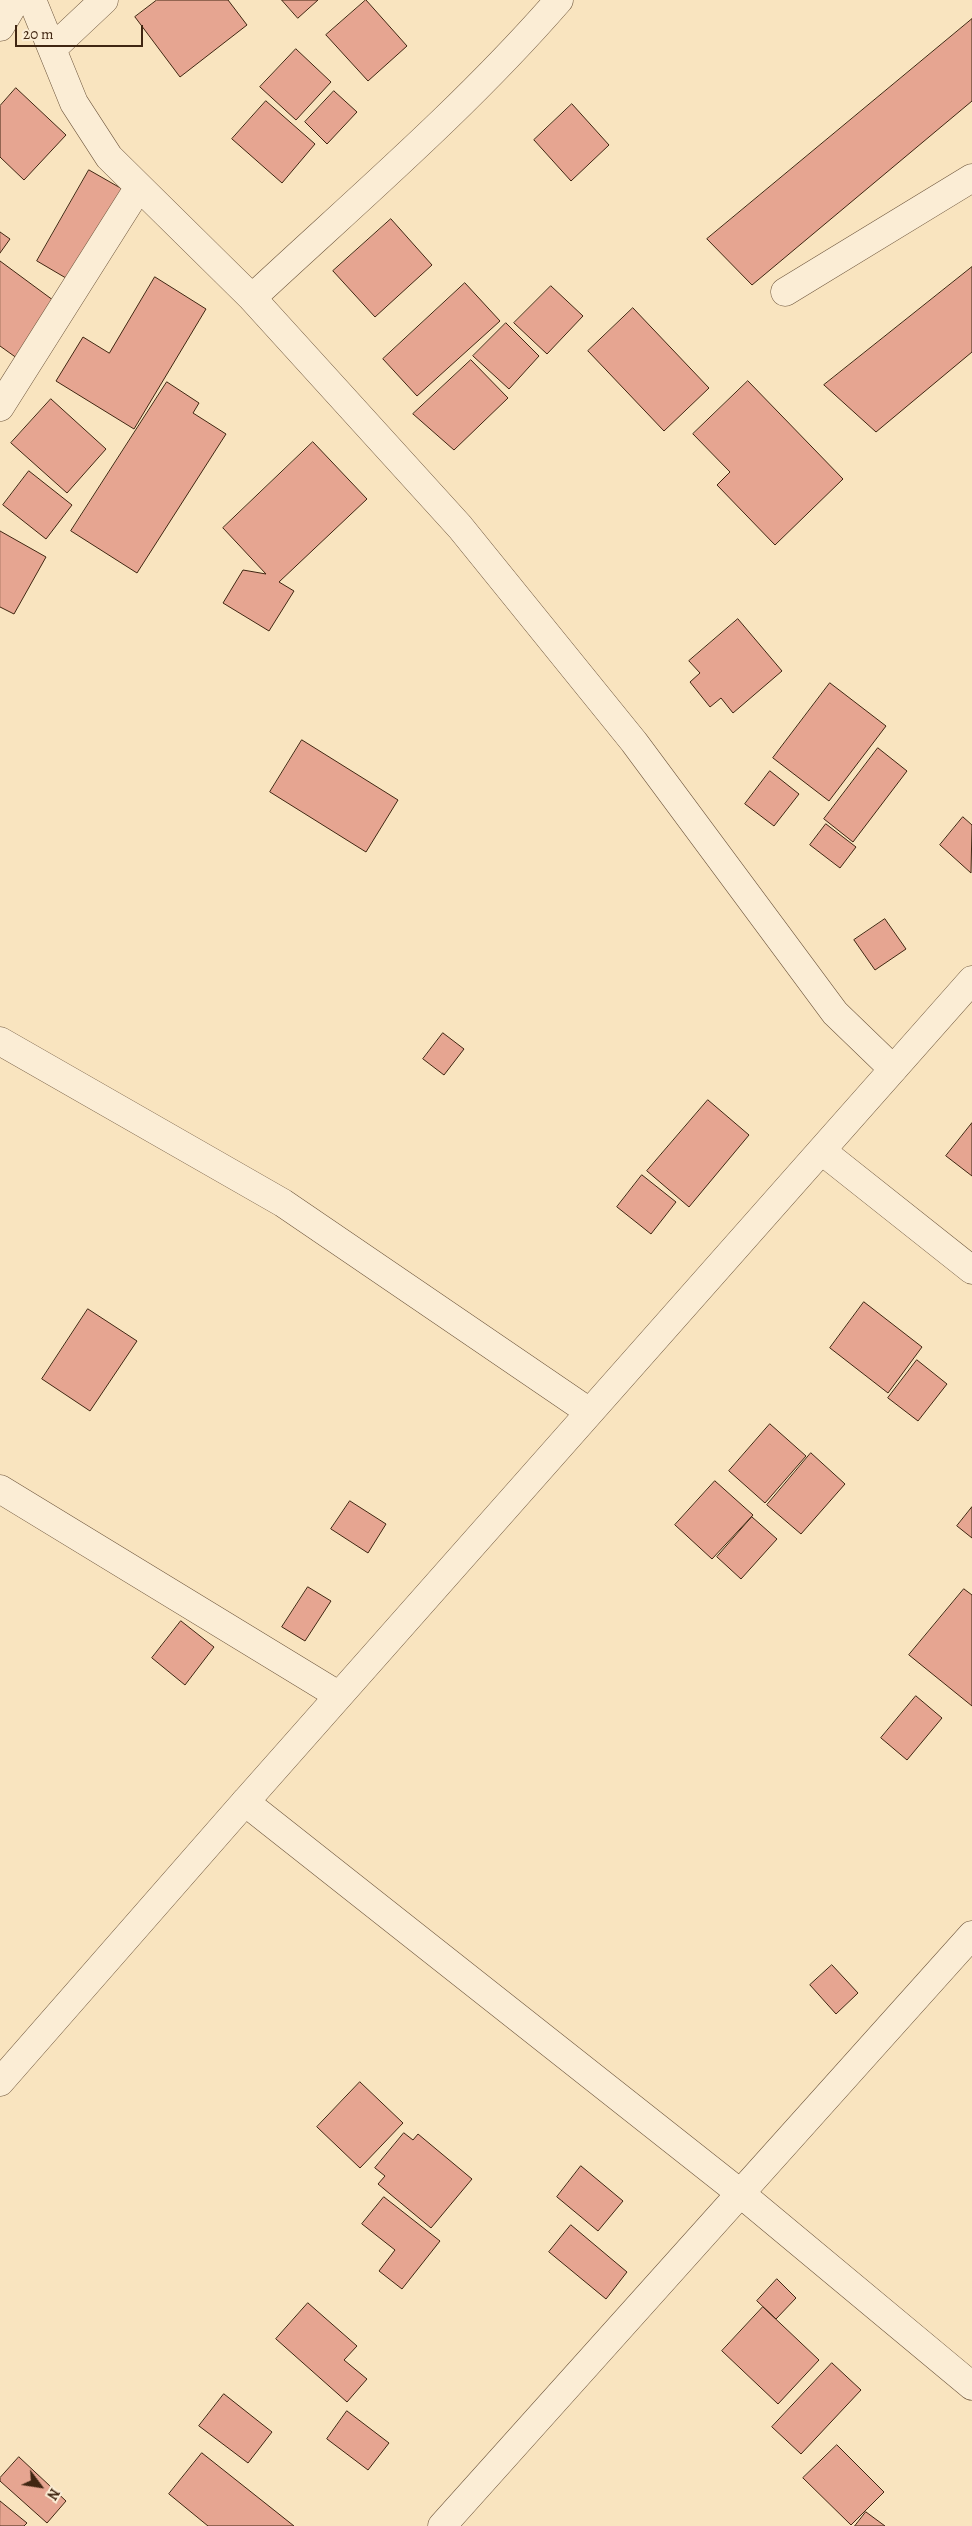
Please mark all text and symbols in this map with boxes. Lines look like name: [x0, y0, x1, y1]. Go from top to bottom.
scale bar: [18, 15, 145, 47]
text: 20 m: [23, 24, 54, 44]
north arrow: [15, 2461, 65, 2511]
text: N: [43, 2485, 64, 2503]

